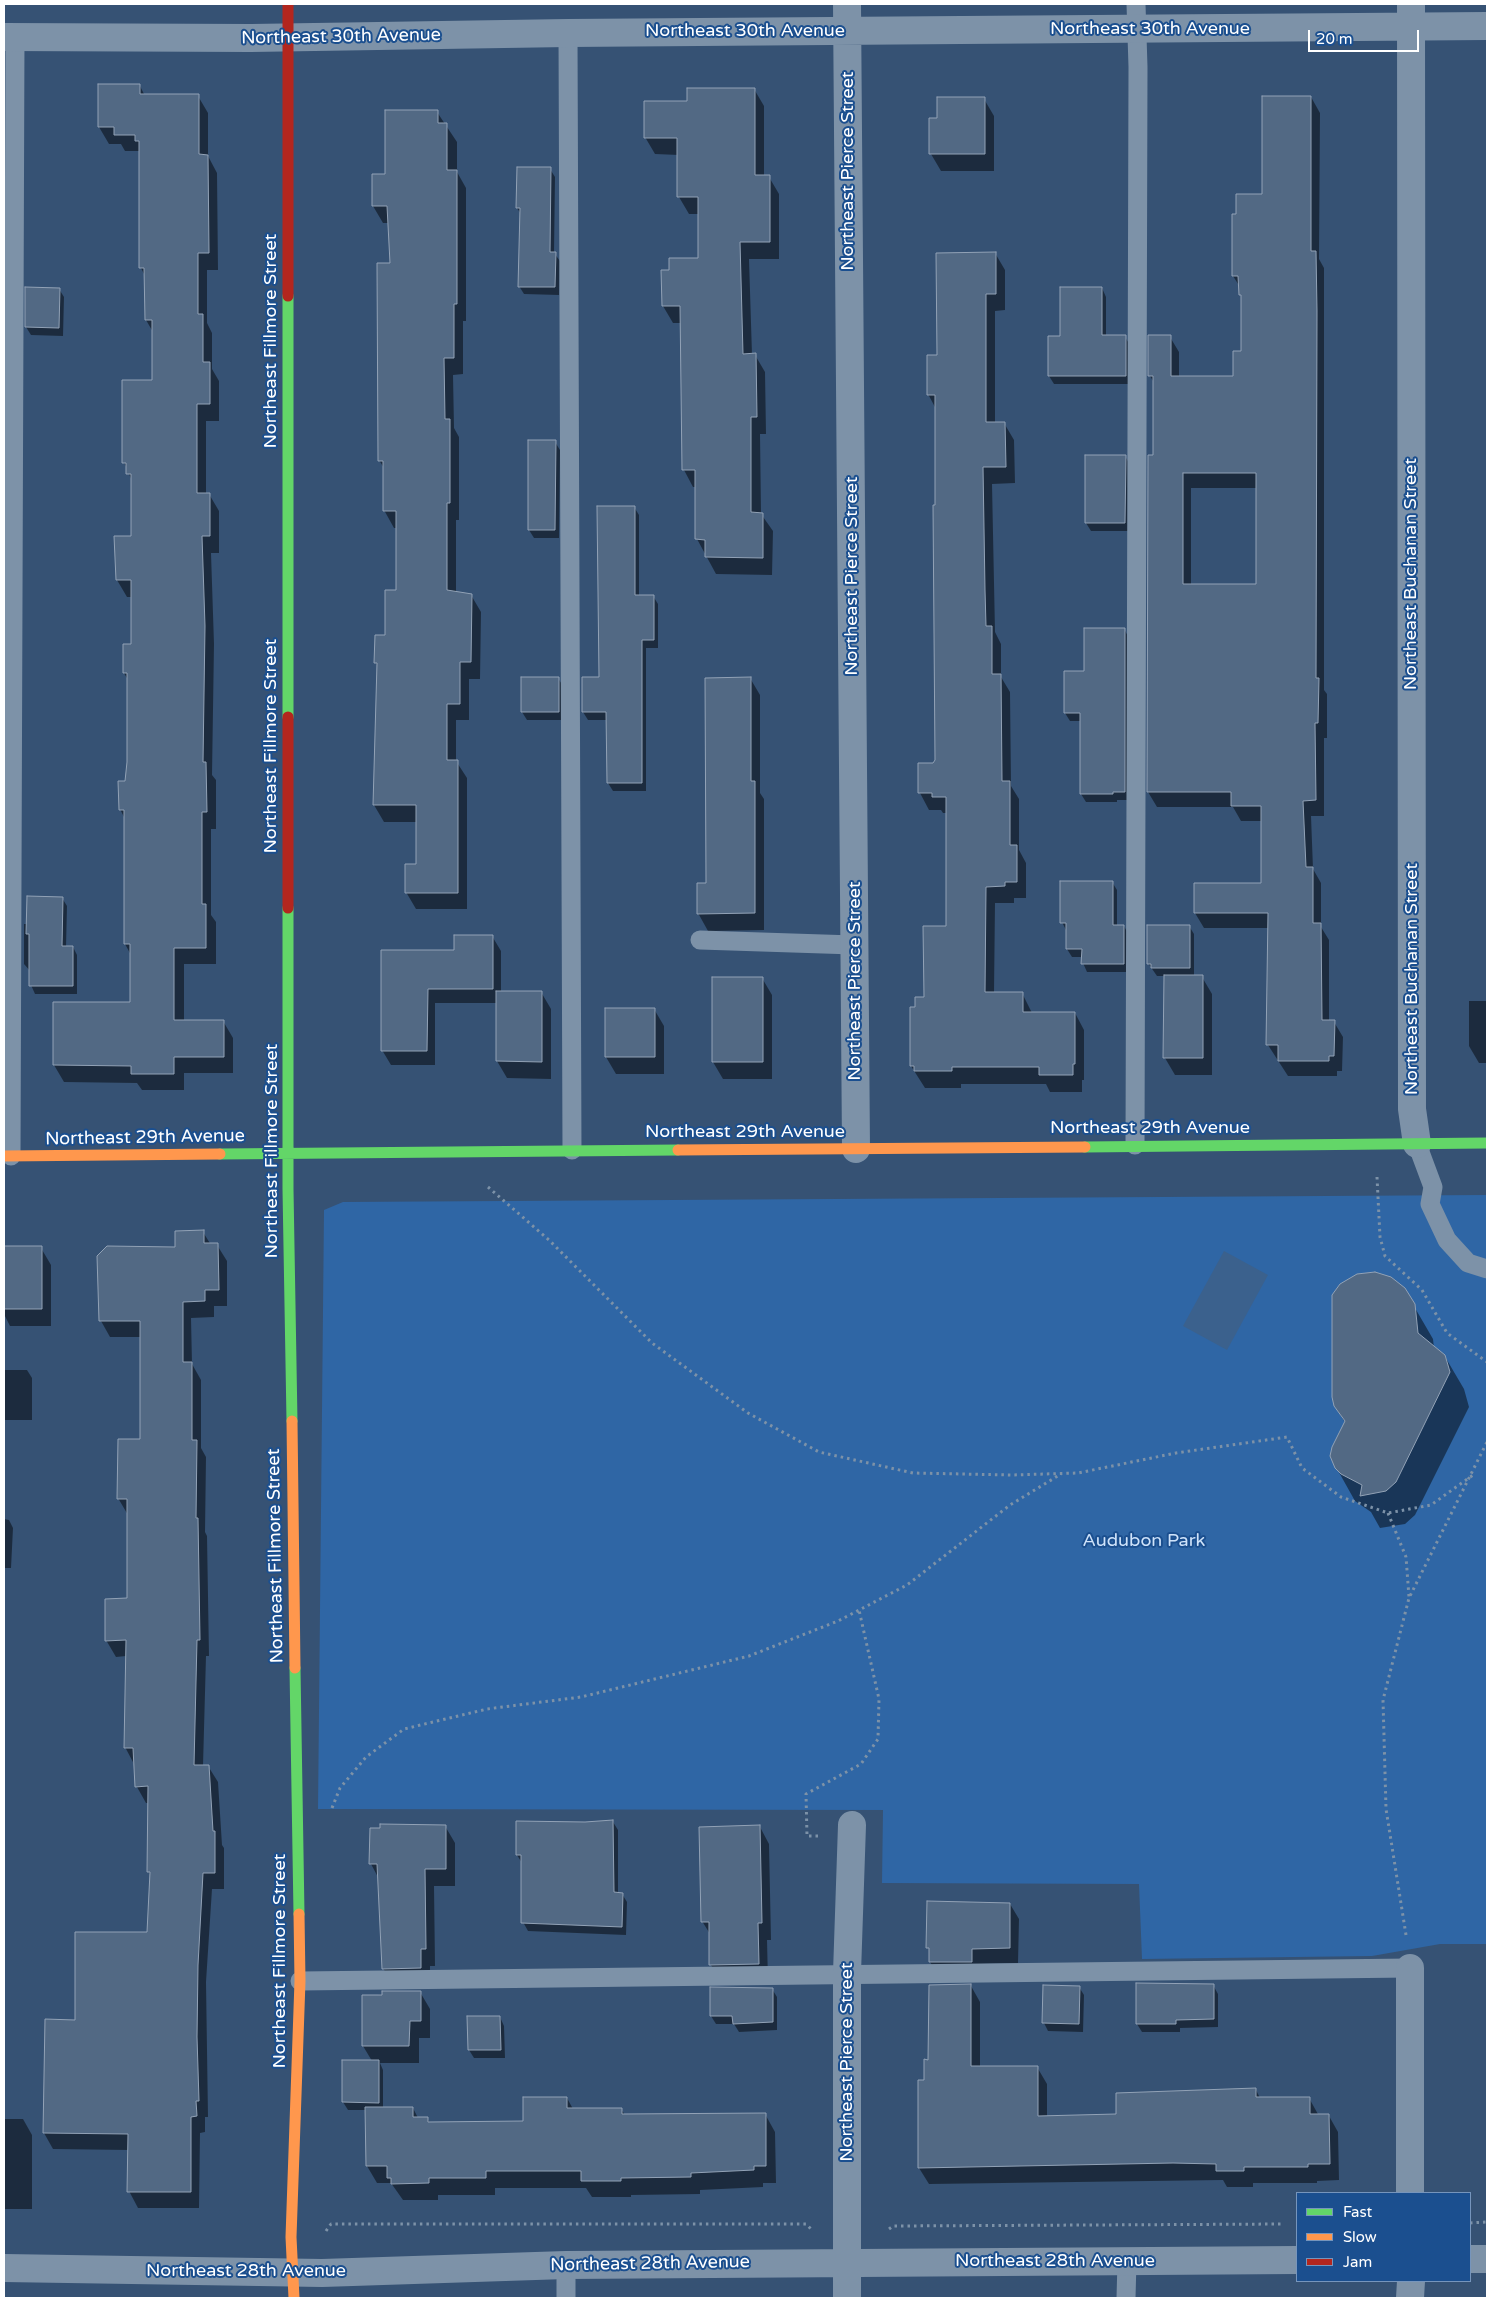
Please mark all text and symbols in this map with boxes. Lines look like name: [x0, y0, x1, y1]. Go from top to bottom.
street label: Northeast 30th Avenue: [1050, 18, 1250, 40]
street label: Northeast 30th Avenue: [645, 20, 845, 42]
scale bar: [1311, 20, 1422, 52]
street label: Northeast 30th Avenue: [241, 24, 441, 50]
text: 20 m: [1316, 30, 1353, 48]
street label: Northeast Pierce Street: [837, 71, 859, 271]
street label: Northeast Fillmore Street: [260, 234, 282, 448]
street label: Northeast Buchanan Street: [1400, 458, 1422, 690]
street label: Northeast Pierce Street: [841, 476, 863, 676]
street label: Northeast Fillmore Street: [260, 639, 282, 853]
street label: Northeast Buchanan Street: [1401, 863, 1423, 1095]
street label: Northeast Pierce Street: [844, 881, 866, 1081]
street label: Northeast Fillmore Street: [261, 1044, 283, 1258]
street label: Northeast 29th Avenue: [1050, 1117, 1250, 1139]
street label: Northeast 29th Avenue: [645, 1121, 845, 1143]
street label: Northeast 29th Avenue: [45, 1125, 245, 1151]
street label: Northeast Fillmore Street: [263, 1448, 289, 1664]
park label: Audubon Park: [1083, 1530, 1205, 1552]
street label: Northeast Fillmore Street: [269, 1854, 291, 2068]
street label: Northeast Pierce Street: [836, 1962, 858, 2162]
legend: [1296, 2192, 1471, 2282]
text: Fast: [1343, 2203, 1372, 2221]
text: Slow: [1343, 2228, 1377, 2246]
street label: Northeast 28th Avenue: [955, 2250, 1155, 2272]
street label: Northeast 28th Avenue: [550, 2251, 750, 2277]
text: Jam: [1343, 2253, 1372, 2271]
street label: Northeast 28th Avenue: [146, 2260, 346, 2282]

